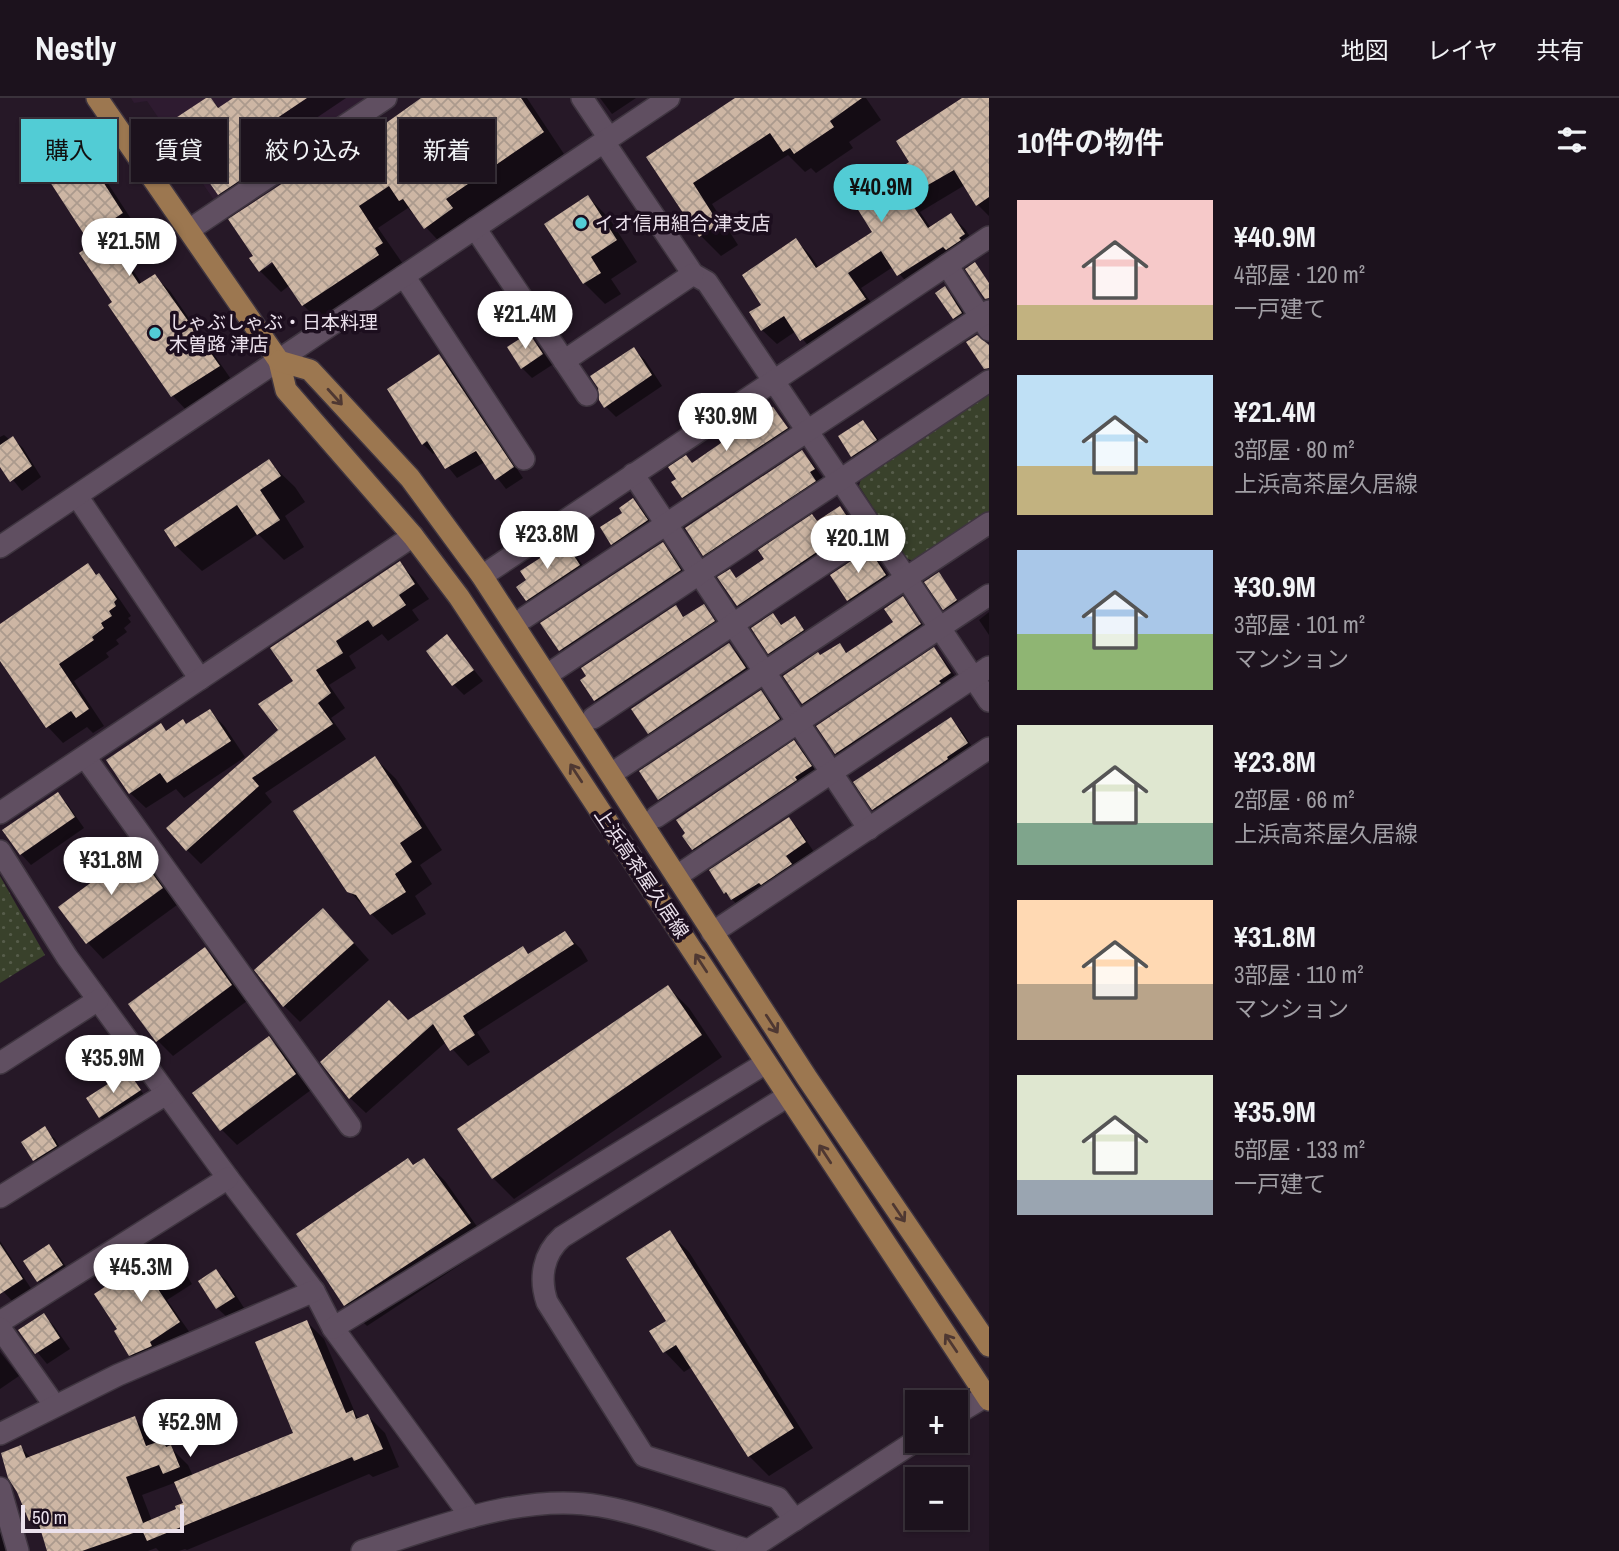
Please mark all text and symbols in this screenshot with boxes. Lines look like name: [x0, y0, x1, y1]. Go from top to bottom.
text: Nestly: [35, 26, 116, 70]
text: 地図: [1341, 34, 1389, 66]
text: レイヤ: [1427, 34, 1498, 66]
text: 共有: [1536, 34, 1584, 66]
chip: 購入: [21, 119, 117, 182]
chip: 賃貸: [131, 119, 227, 182]
chip: 絞り込み: [241, 119, 385, 182]
chip: 新着: [399, 119, 495, 182]
icon: filters: [1553, 121, 1591, 159]
text: 10件の物件: [1017, 122, 1164, 162]
pin: ¥40.9M: [824, 164, 938, 224]
text: ¥40.9M: [850, 171, 912, 202]
place label: イオ信用組合 津支店: [595, 210, 770, 236]
marker: イオ信用組合 津支店: [573, 215, 589, 231]
text: ¥40.9M: [1234, 216, 1316, 256]
pin: ¥21.5M: [72, 218, 186, 278]
text: ¥21.5M: [98, 225, 160, 256]
icon: home: [1073, 228, 1157, 312]
text: 4部屋 · 120 m²: [1234, 259, 1365, 290]
pin: ¥21.4M: [468, 292, 582, 351]
text: 一戸建て: [1234, 293, 1326, 324]
text: ¥21.4M: [494, 298, 556, 329]
place label: しゃぶしゃぶ・日本料理 木曽路 津店: [169, 309, 378, 357]
marker: しゃぶしゃぶ・日本料理 木曽路 津店: [147, 325, 163, 341]
one-way arrow: [327, 388, 343, 406]
text: ¥21.4M: [1234, 391, 1316, 431]
pin: ¥30.9M: [669, 394, 783, 453]
text: ¥30.9M: [695, 400, 757, 431]
icon: home: [1073, 403, 1157, 487]
text: 3部屋 · 80 m²: [1234, 434, 1354, 465]
text: 上浜高茶屋久居線: [1234, 468, 1418, 499]
pin: ¥23.8M: [490, 512, 604, 571]
pin: ¥20.1M: [801, 516, 915, 575]
text: ¥23.8M: [516, 518, 578, 549]
text: ¥20.1M: [827, 522, 889, 553]
text: ¥30.9M: [1234, 566, 1316, 606]
icon: home: [1073, 578, 1157, 662]
text: 3部屋 · 101 m²: [1234, 609, 1365, 640]
text: マンション: [1234, 643, 1349, 674]
text: ¥23.8M: [1234, 741, 1316, 781]
icon: home: [1073, 753, 1157, 837]
one-way arrow: [568, 764, 582, 784]
text: 2部屋 · 66 m²: [1234, 784, 1354, 815]
street label: 上浜高茶屋久居線: [589, 803, 695, 943]
text: 上浜高茶屋久居線: [1234, 818, 1418, 849]
pin: ¥31.8M: [54, 838, 168, 897]
text: ¥31.8M: [80, 844, 142, 875]
text: ¥31.8M: [1234, 916, 1316, 956]
icon: home: [1073, 928, 1157, 1012]
one-way arrow: [694, 954, 709, 973]
text: 3部屋 · 110 m²: [1234, 959, 1364, 990]
text: マンション: [1234, 993, 1349, 1024]
one-way arrow: [766, 1014, 780, 1034]
pin: ¥35.9M: [56, 1035, 170, 1095]
text: ¥35.9M: [82, 1042, 144, 1073]
text: ¥35.9M: [1234, 1091, 1316, 1131]
icon: home: [1073, 1103, 1157, 1187]
text: 5部屋 · 133 m²: [1234, 1134, 1365, 1165]
one-way arrow: [818, 1144, 832, 1164]
text: 一戸建て: [1234, 1168, 1326, 1199]
one-way arrow: [892, 1203, 906, 1223]
pin: ¥45.3M: [84, 1244, 198, 1304]
text: ¥45.3M: [110, 1251, 172, 1282]
one-way arrow: [943, 1334, 957, 1354]
map controls: [905, 1390, 968, 1530]
button: +: [905, 1390, 968, 1453]
pin: ¥52.9M: [133, 1400, 247, 1459]
text: ¥52.9M: [159, 1406, 221, 1437]
button: −: [905, 1467, 968, 1530]
scale bar: [21, 1502, 184, 1534]
text: 50 m: [32, 1504, 67, 1530]

